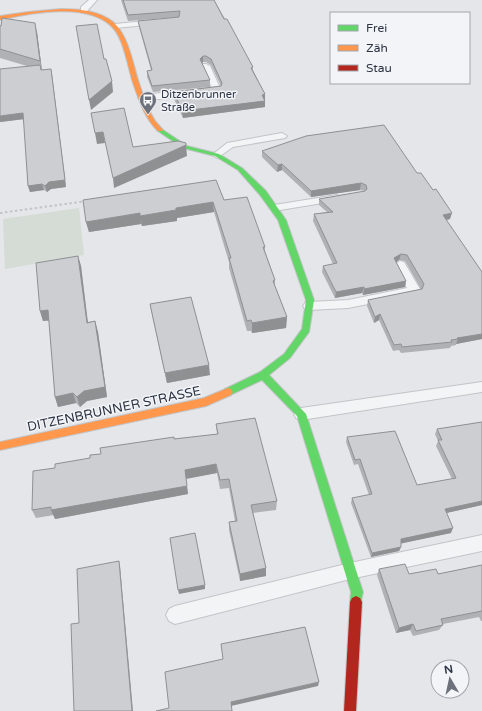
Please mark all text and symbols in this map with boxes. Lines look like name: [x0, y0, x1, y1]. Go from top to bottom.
legend: [330, 12, 470, 84]
text: Frei: [366, 21, 387, 35]
text: Zäh: [366, 41, 388, 55]
text: Stau: [366, 61, 392, 75]
place label: Ditzenbrunner Straße: [161, 88, 237, 114]
bus stop icon: Ditzenbrunner Straße: [138, 90, 158, 115]
street label: DITZENBRUNNER STRASSE: [26, 383, 202, 435]
north arrow: [430, 659, 470, 699]
text: N: [443, 663, 454, 677]

